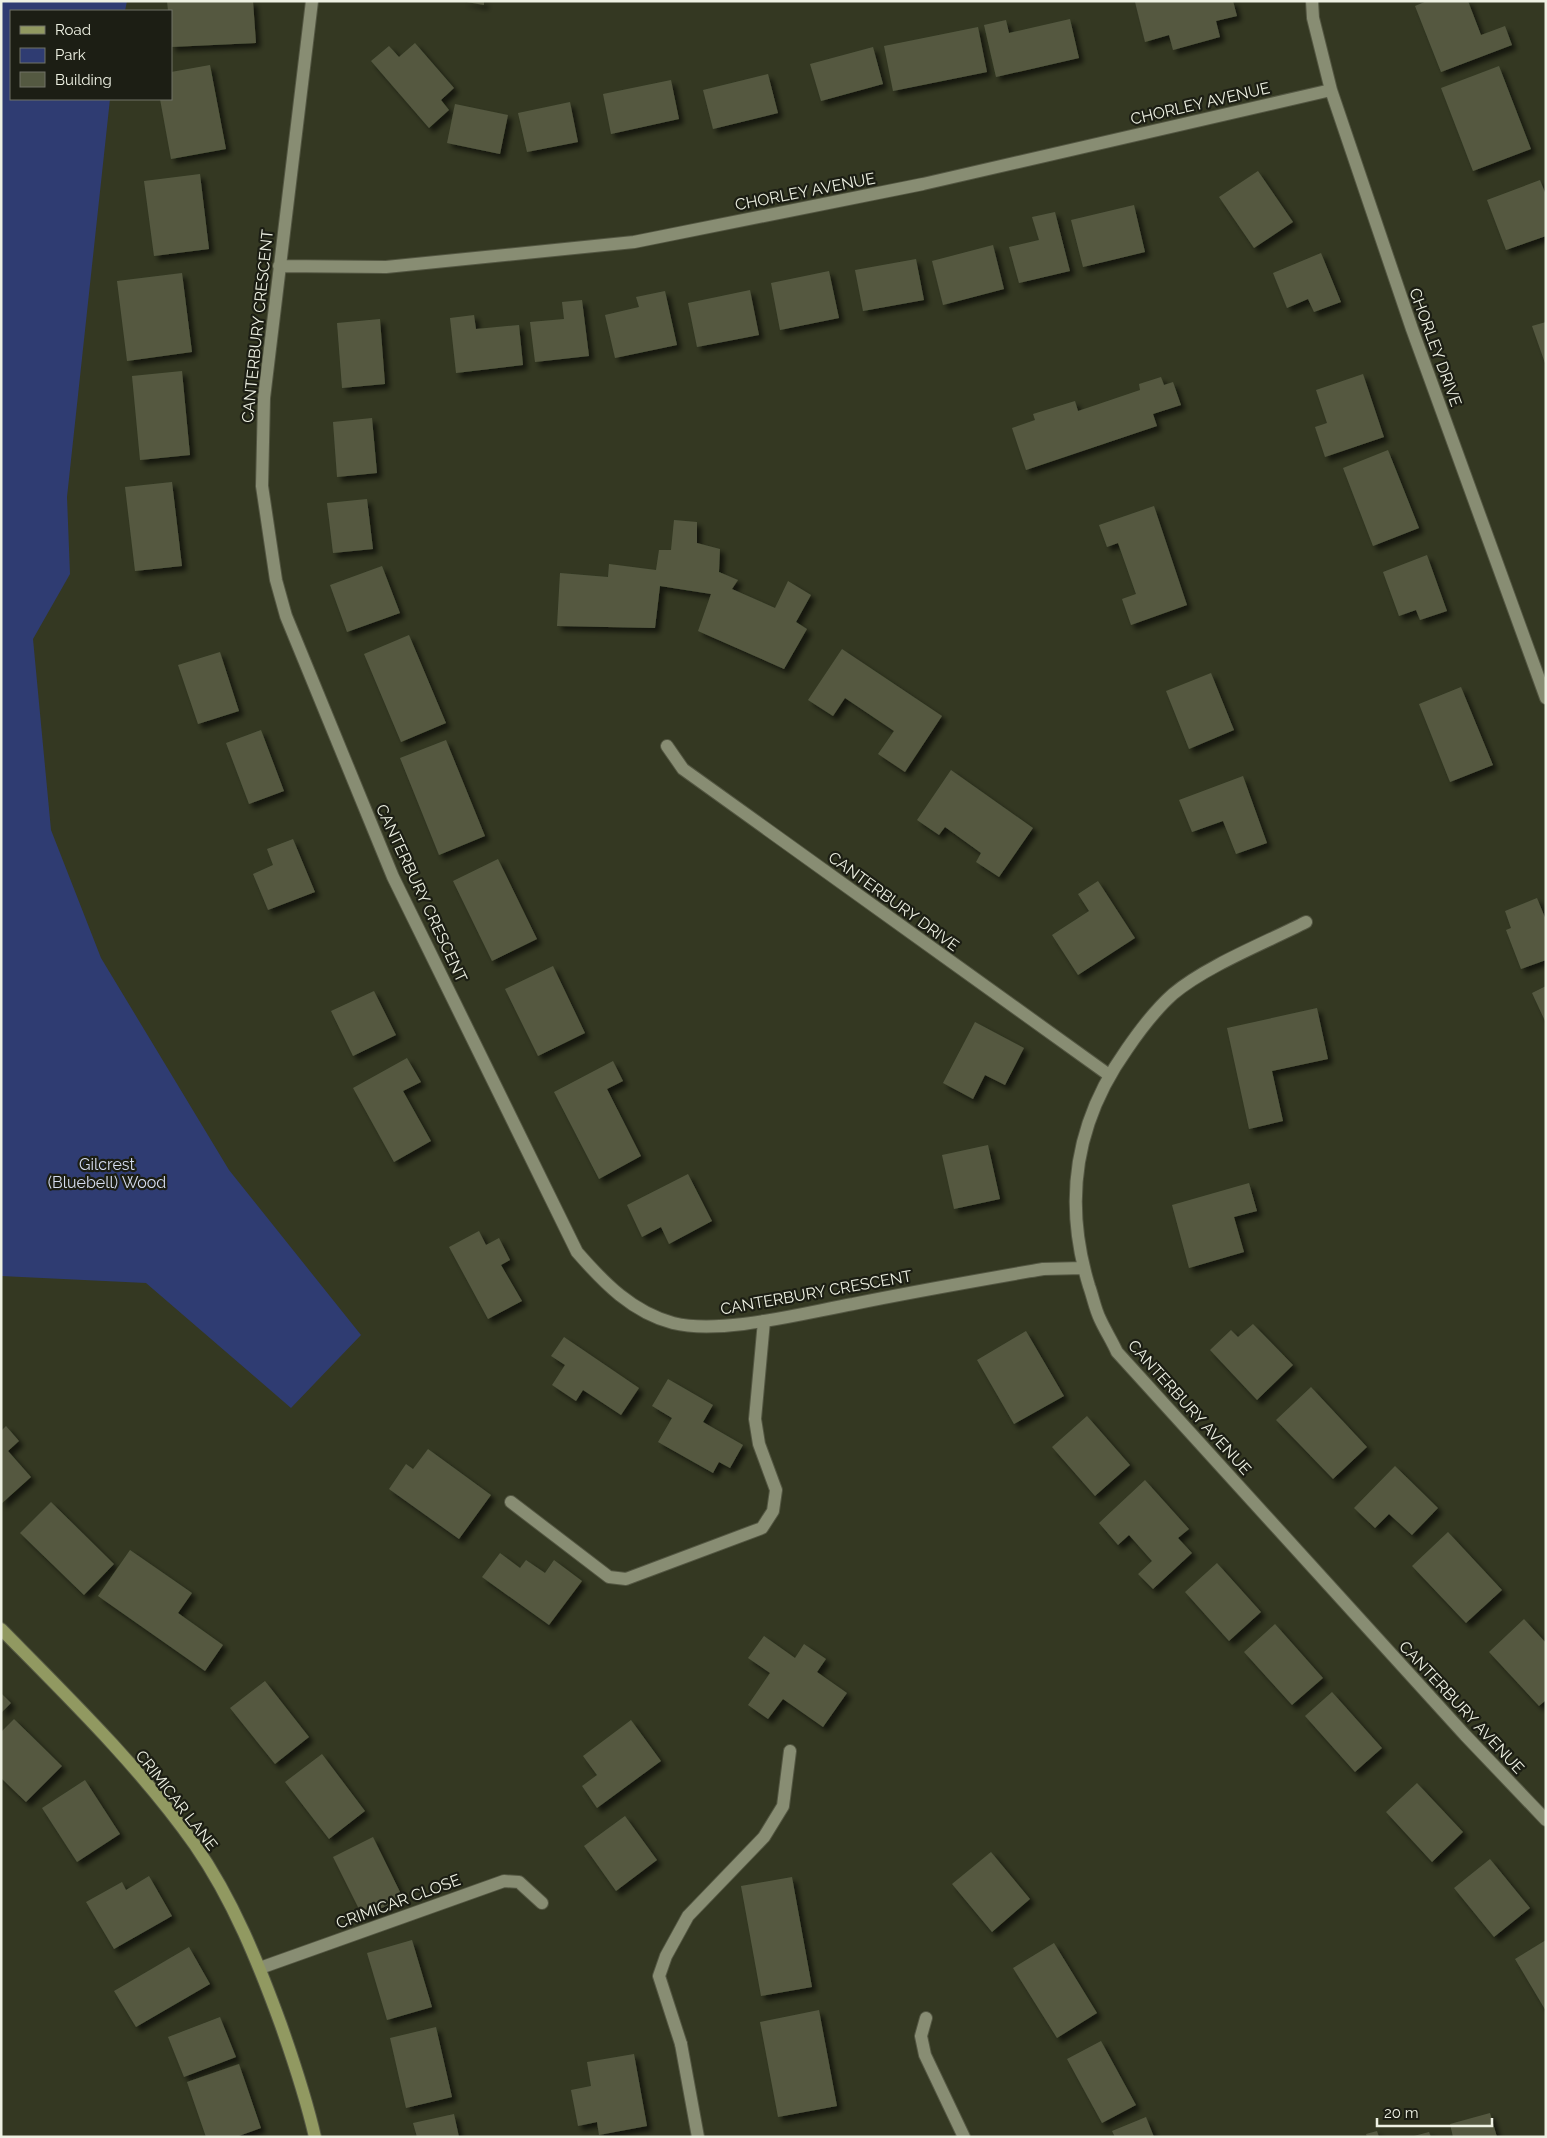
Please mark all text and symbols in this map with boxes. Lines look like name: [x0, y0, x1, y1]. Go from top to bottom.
legend: [10, 10, 172, 100]
text: Road: [55, 21, 91, 39]
text: Park: [55, 46, 86, 64]
text: Building: [55, 71, 112, 89]
street label: CHORLEY AVENUE: [1129, 78, 1272, 129]
street label: CHORLEY AVENUE: [733, 169, 877, 214]
street label: CANTERBURY CRESCENT: [238, 228, 277, 424]
street label: CHORLEY DRIVE: [1405, 285, 1466, 409]
street label: CANTERBURY CRESCENT: [372, 801, 471, 985]
street label: CANTERBURY DRIVE: [825, 848, 963, 955]
park label: Gilcrest (Bluebell) Wood: [48, 1155, 166, 1192]
street label: CANTERBURY CRESCENT: [719, 1266, 914, 1319]
street label: CANTERBURY AVENUE: [1124, 1336, 1255, 1479]
street label: CANTERBURY AVENUE: [1395, 1637, 1528, 1778]
street label: CRIMICAR LANE: [132, 1746, 222, 1854]
street label: CRIMICAR CLOSE: [333, 1870, 463, 1933]
scale bar: [1377, 2096, 1492, 2128]
text: 20 m: [1384, 2104, 1419, 2122]

